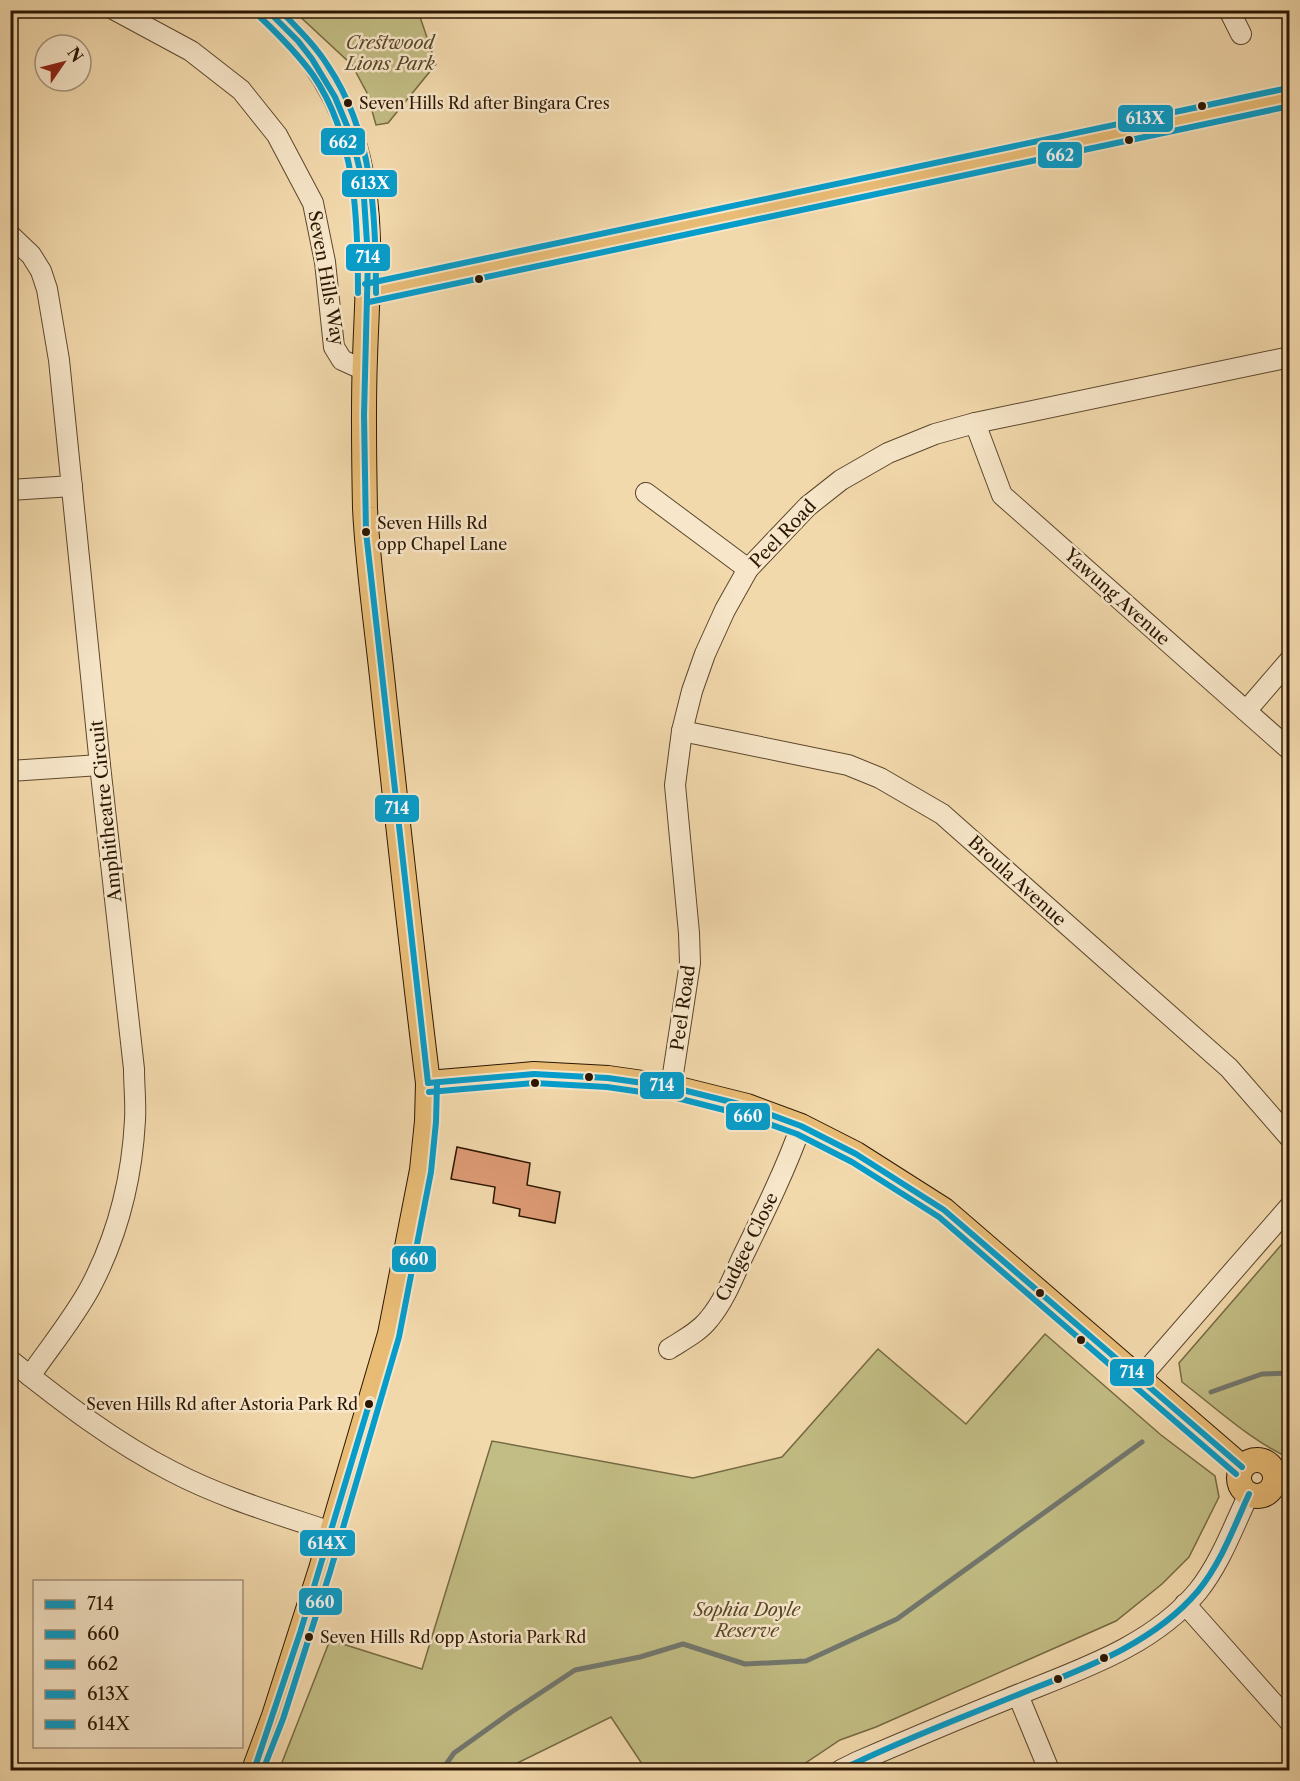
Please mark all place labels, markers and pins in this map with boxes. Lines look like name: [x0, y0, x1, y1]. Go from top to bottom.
place label: Seven Hills Rd after Bingara Cres: [359, 93, 610, 113]
marker: Seven Hills Rd after Bingara Cres: [342, 97, 354, 109]
unlabelled marker: [1196, 100, 1208, 112]
unlabelled marker: [1123, 134, 1135, 146]
unlabelled marker: [473, 273, 485, 285]
place label: Seven Hills Rd opp Chapel Lane: [377, 513, 507, 554]
marker: Seven Hills Rd opp Chapel Lane: [360, 526, 372, 538]
unlabelled marker: [583, 1071, 595, 1083]
unlabelled marker: [529, 1077, 541, 1089]
unlabelled marker: [1034, 1287, 1046, 1299]
unlabelled marker: [1075, 1334, 1087, 1346]
place label: Seven Hills Rd after Astoria Park Rd: [86, 1394, 358, 1414]
marker: Seven Hills Rd after Astoria Park Rd: [363, 1398, 375, 1410]
place label: Seven Hills Rd opp Astoria Park Rd: [320, 1627, 587, 1647]
marker: Seven Hills Rd opp Astoria Park Rd: [303, 1631, 315, 1643]
unlabelled marker: [1098, 1652, 1110, 1664]
unlabelled marker: [1052, 1673, 1064, 1685]

